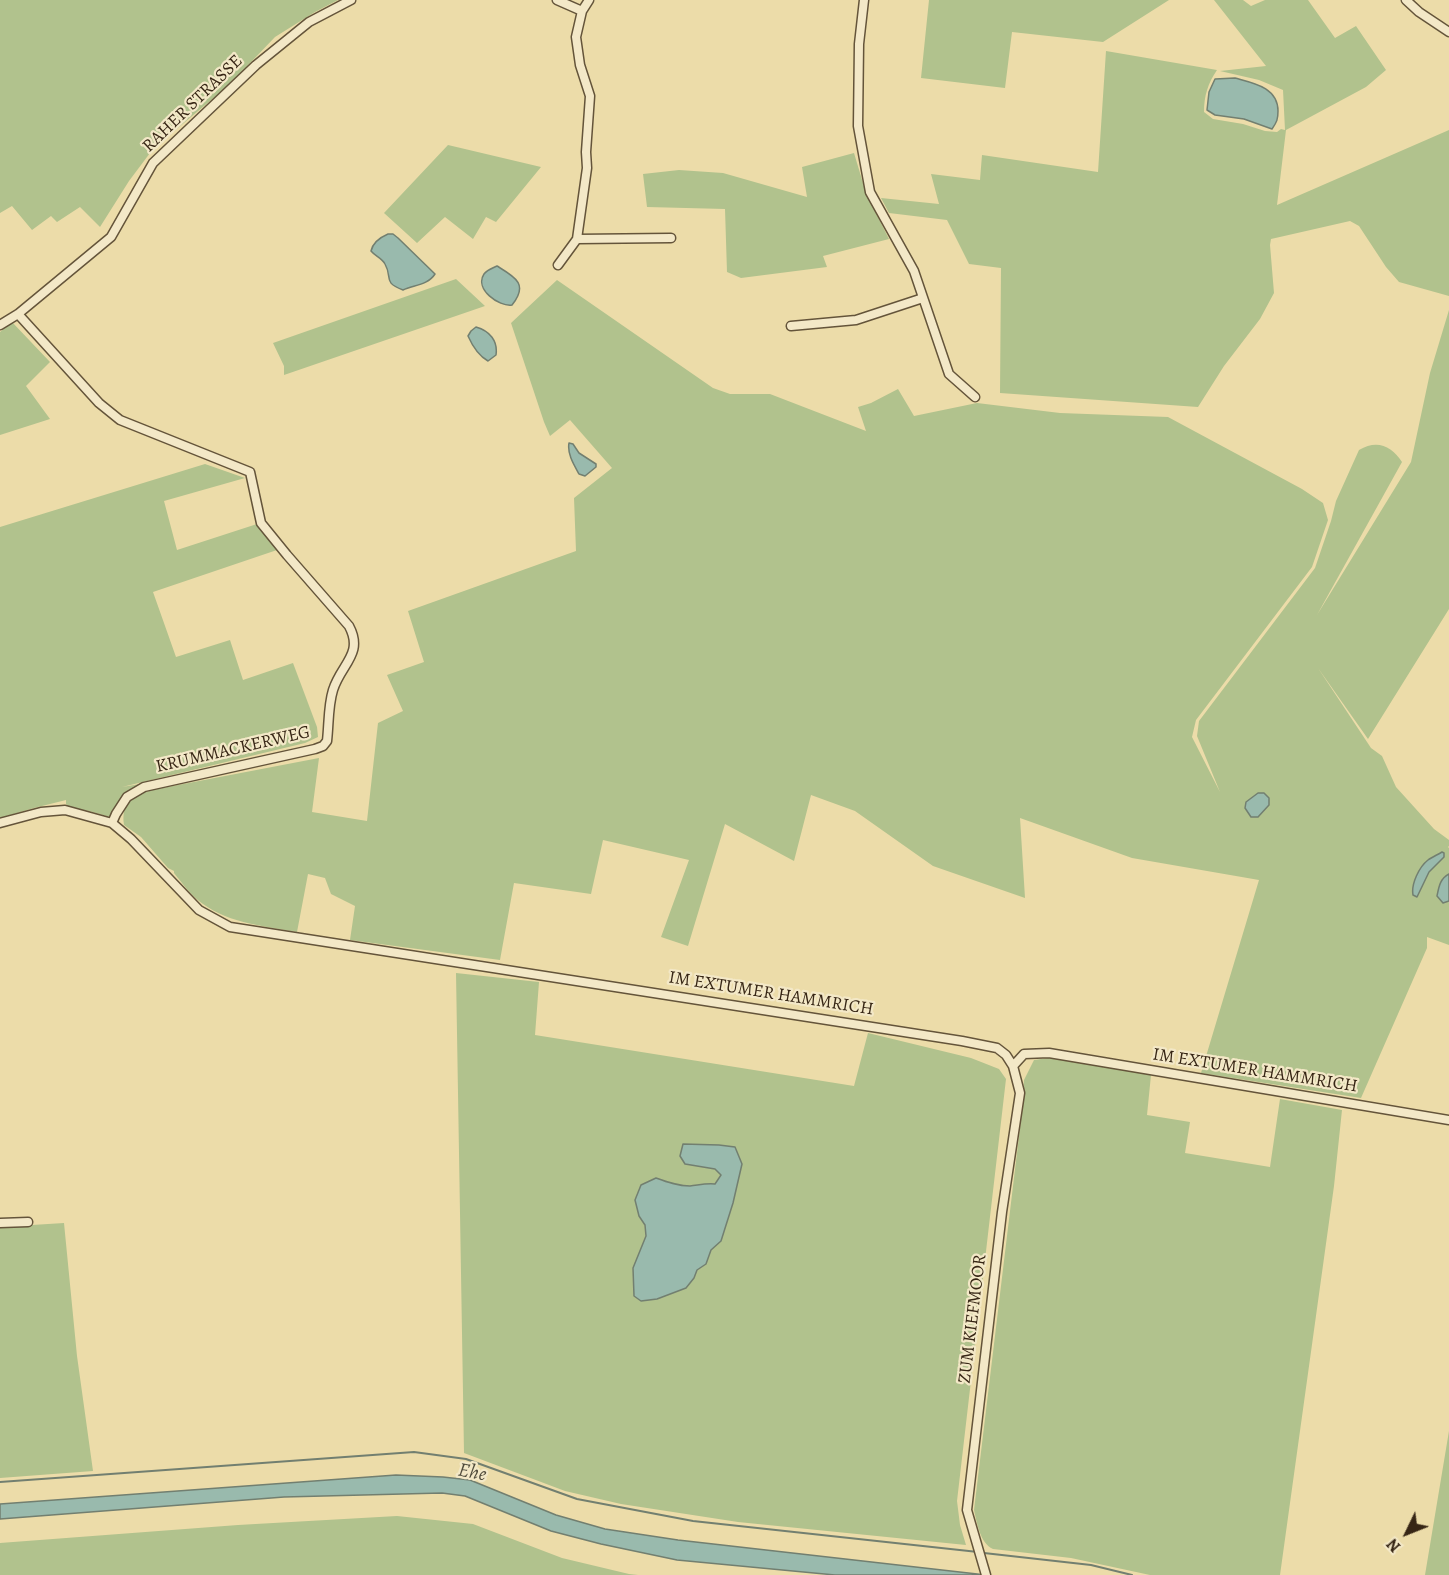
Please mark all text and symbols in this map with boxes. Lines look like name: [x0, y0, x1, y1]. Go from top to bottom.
street label: RAHER STRASSE: [138, 51, 248, 157]
street label: KRUMMACKERWEG: [154, 722, 312, 778]
street label: IM EXTUMER HAMMRICH: [667, 967, 875, 1021]
street label: IM EXTUMER HAMMRICH: [1151, 1044, 1359, 1098]
street label: ZUM KIEFMOOR: [954, 1253, 992, 1385]
water label: Ehe: [456, 1459, 488, 1487]
north arrow: [1377, 1503, 1437, 1563]
text: N: [1382, 1534, 1406, 1557]

